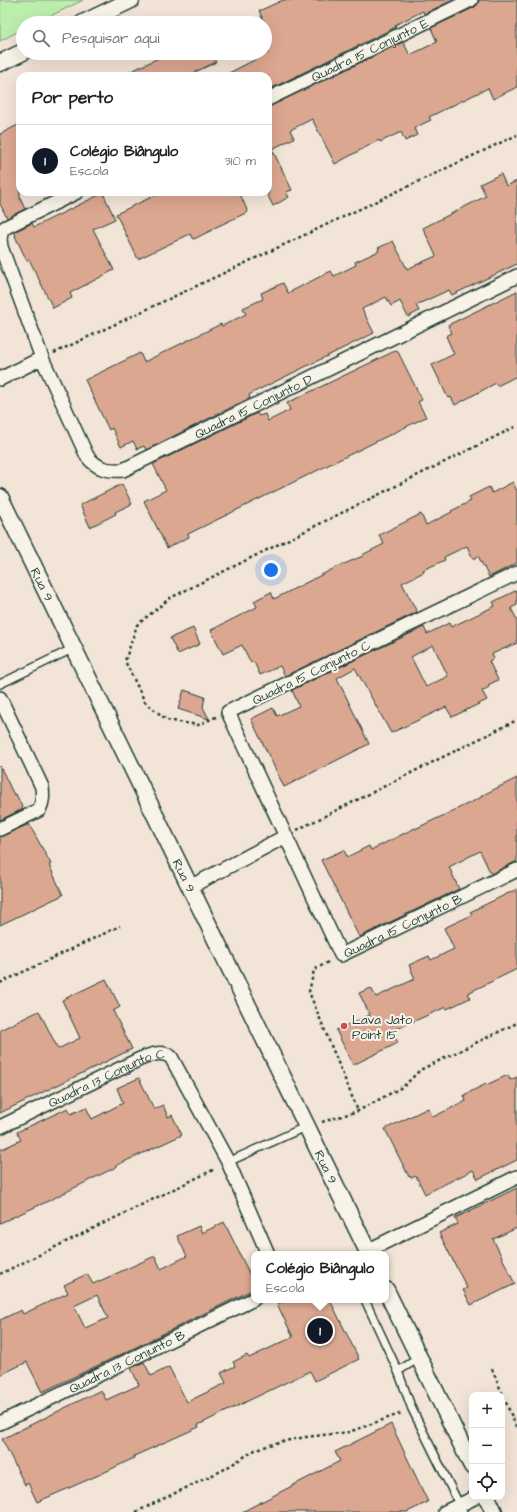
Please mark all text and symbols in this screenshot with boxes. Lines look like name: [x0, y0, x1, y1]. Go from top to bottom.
street label: Quadra 15 Conjunto E: [308, 14, 432, 87]
search box: [16, 16, 272, 60]
icon: search: [30, 27, 52, 49]
text: Pesquisar aqui: [62, 28, 159, 49]
text: Por perto: [32, 86, 113, 110]
text: Colégio Biângulo: [70, 141, 178, 162]
text: 1: [44, 152, 46, 170]
text: 310 m: [224, 152, 256, 170]
text: Escola: [70, 162, 108, 180]
street label: Quadra 15 Conjunto D: [192, 370, 316, 443]
your location: [261, 560, 281, 580]
street label: Rua 9: [26, 565, 57, 604]
street label: Quadra 15 Conjunto C: [249, 636, 374, 709]
street label: Rua 9: [168, 856, 199, 896]
street label: Quadra 15 Conjunto B: [341, 890, 465, 963]
place label: Lava Jato Point 15: [352, 1011, 413, 1044]
marker: Lava Jato Point 15: [339, 1021, 349, 1031]
street label: Quadra 13 Conjunto C: [45, 1045, 165, 1112]
street label: Rua 9: [310, 1147, 341, 1187]
popup: [251, 1251, 389, 1303]
text: Colégio Biângulo: [266, 1258, 374, 1279]
text: Escola: [266, 1279, 304, 1297]
pin: 1: [307, 1316, 333, 1346]
street label: Quadra 13 Conjunto B: [66, 1326, 188, 1398]
map controls: [469, 1392, 505, 1500]
button: +: [469, 1392, 505, 1428]
button: −: [469, 1428, 505, 1464]
button: locate: [469, 1464, 505, 1500]

